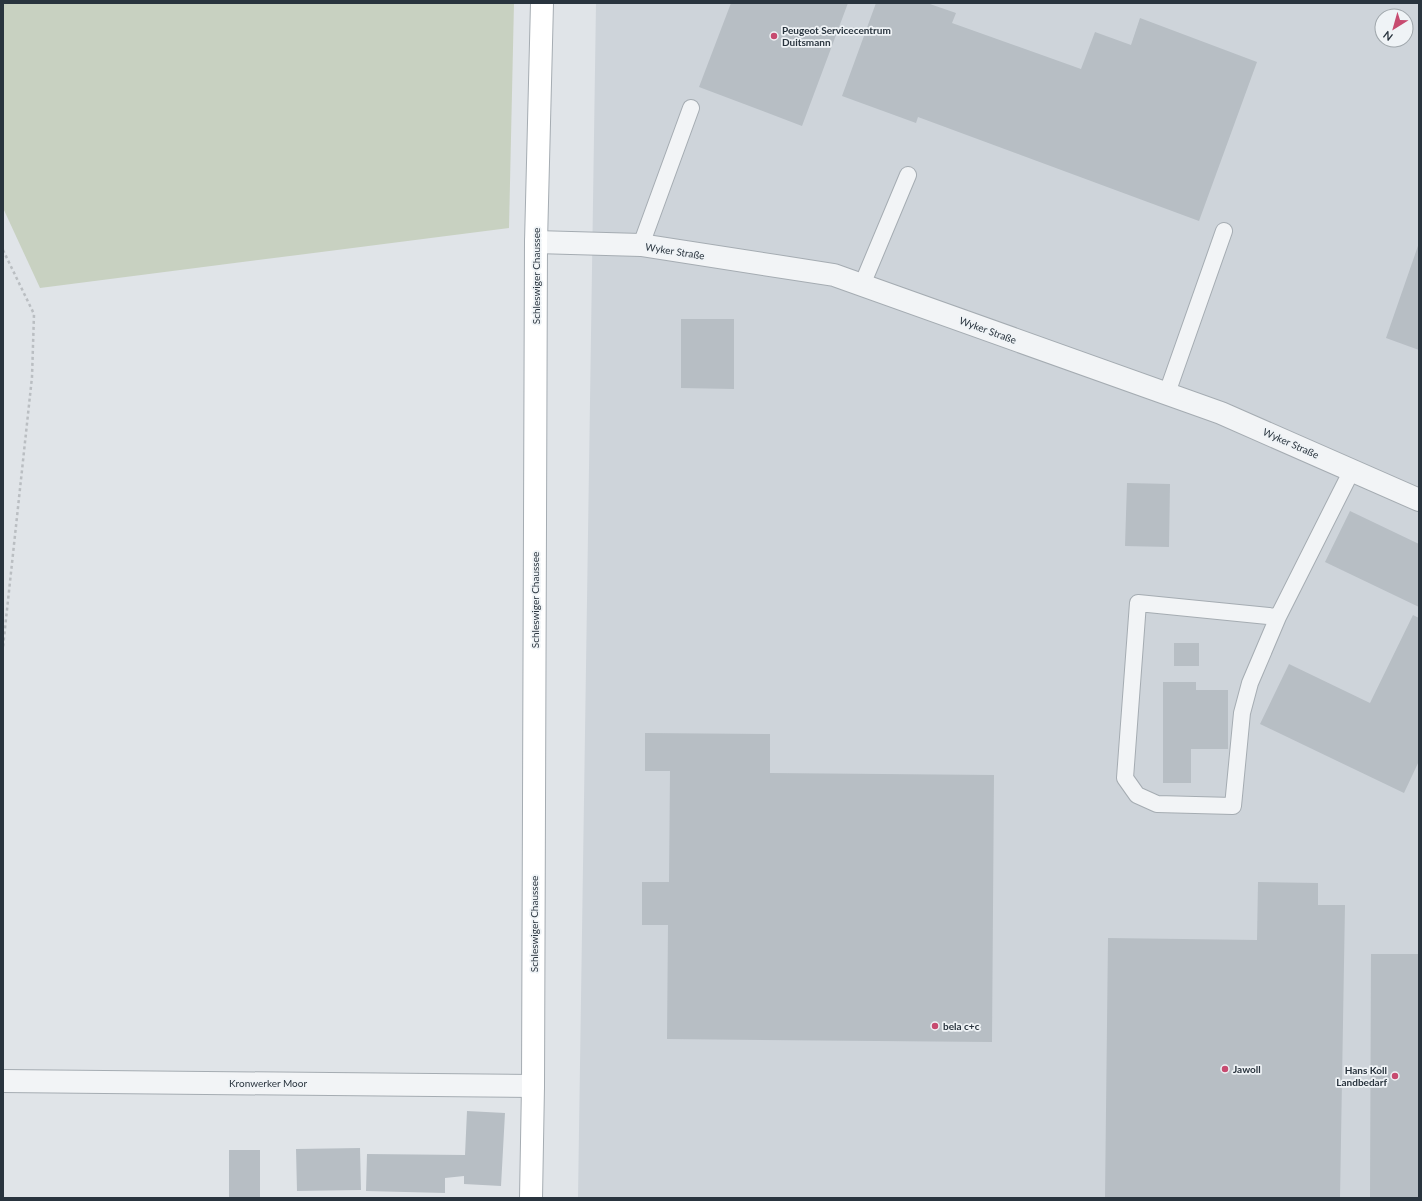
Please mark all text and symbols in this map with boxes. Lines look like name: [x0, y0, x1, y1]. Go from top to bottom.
north arrow: [1374, 8, 1414, 48]
place label: Peugeot Servicecentrum Duitsmann: [782, 24, 891, 48]
text: N: [1380, 29, 1395, 44]
marker: Peugeot Servicecentrum Duitsmann: [769, 31, 779, 41]
street label: Schleswiger Chaussee: [530, 228, 542, 324]
street label: Wyker Straße: [645, 240, 705, 262]
street label: Wyker Straße: [958, 314, 1018, 346]
street label: Wyker Straße: [1261, 425, 1321, 461]
street label: Schleswiger Chaussee: [529, 552, 541, 648]
street label: Schleswiger Chaussee: [528, 876, 540, 972]
place label: bela c+c: [943, 1020, 980, 1032]
marker: bela c+c: [930, 1021, 940, 1031]
place label: Jawoll: [1233, 1063, 1261, 1075]
marker: Jawoll: [1220, 1064, 1230, 1074]
place label: Hans Koll Landbedarf: [1336, 1064, 1387, 1088]
marker: Hans Koll Landbedarf: [1390, 1071, 1400, 1081]
street label: Kronwerker Moor: [229, 1077, 307, 1089]

